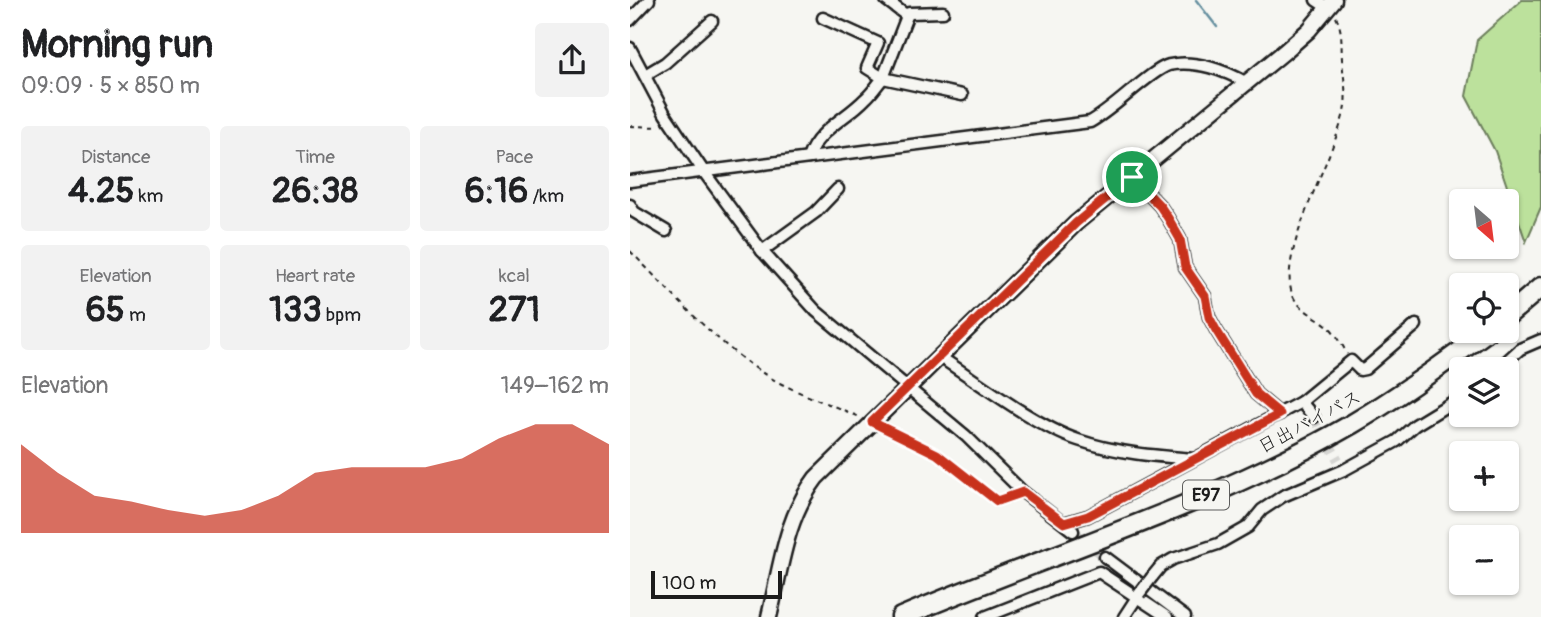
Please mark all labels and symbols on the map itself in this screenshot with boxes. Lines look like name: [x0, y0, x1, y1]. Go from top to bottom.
pin: [1102, 147, 1162, 207]
north arrow: [1449, 189, 1519, 259]
street label: 日出バイパス: [1254, 385, 1365, 459]
road number: E97: [1183, 480, 1229, 509]
scale bar: [651, 568, 782, 600]

